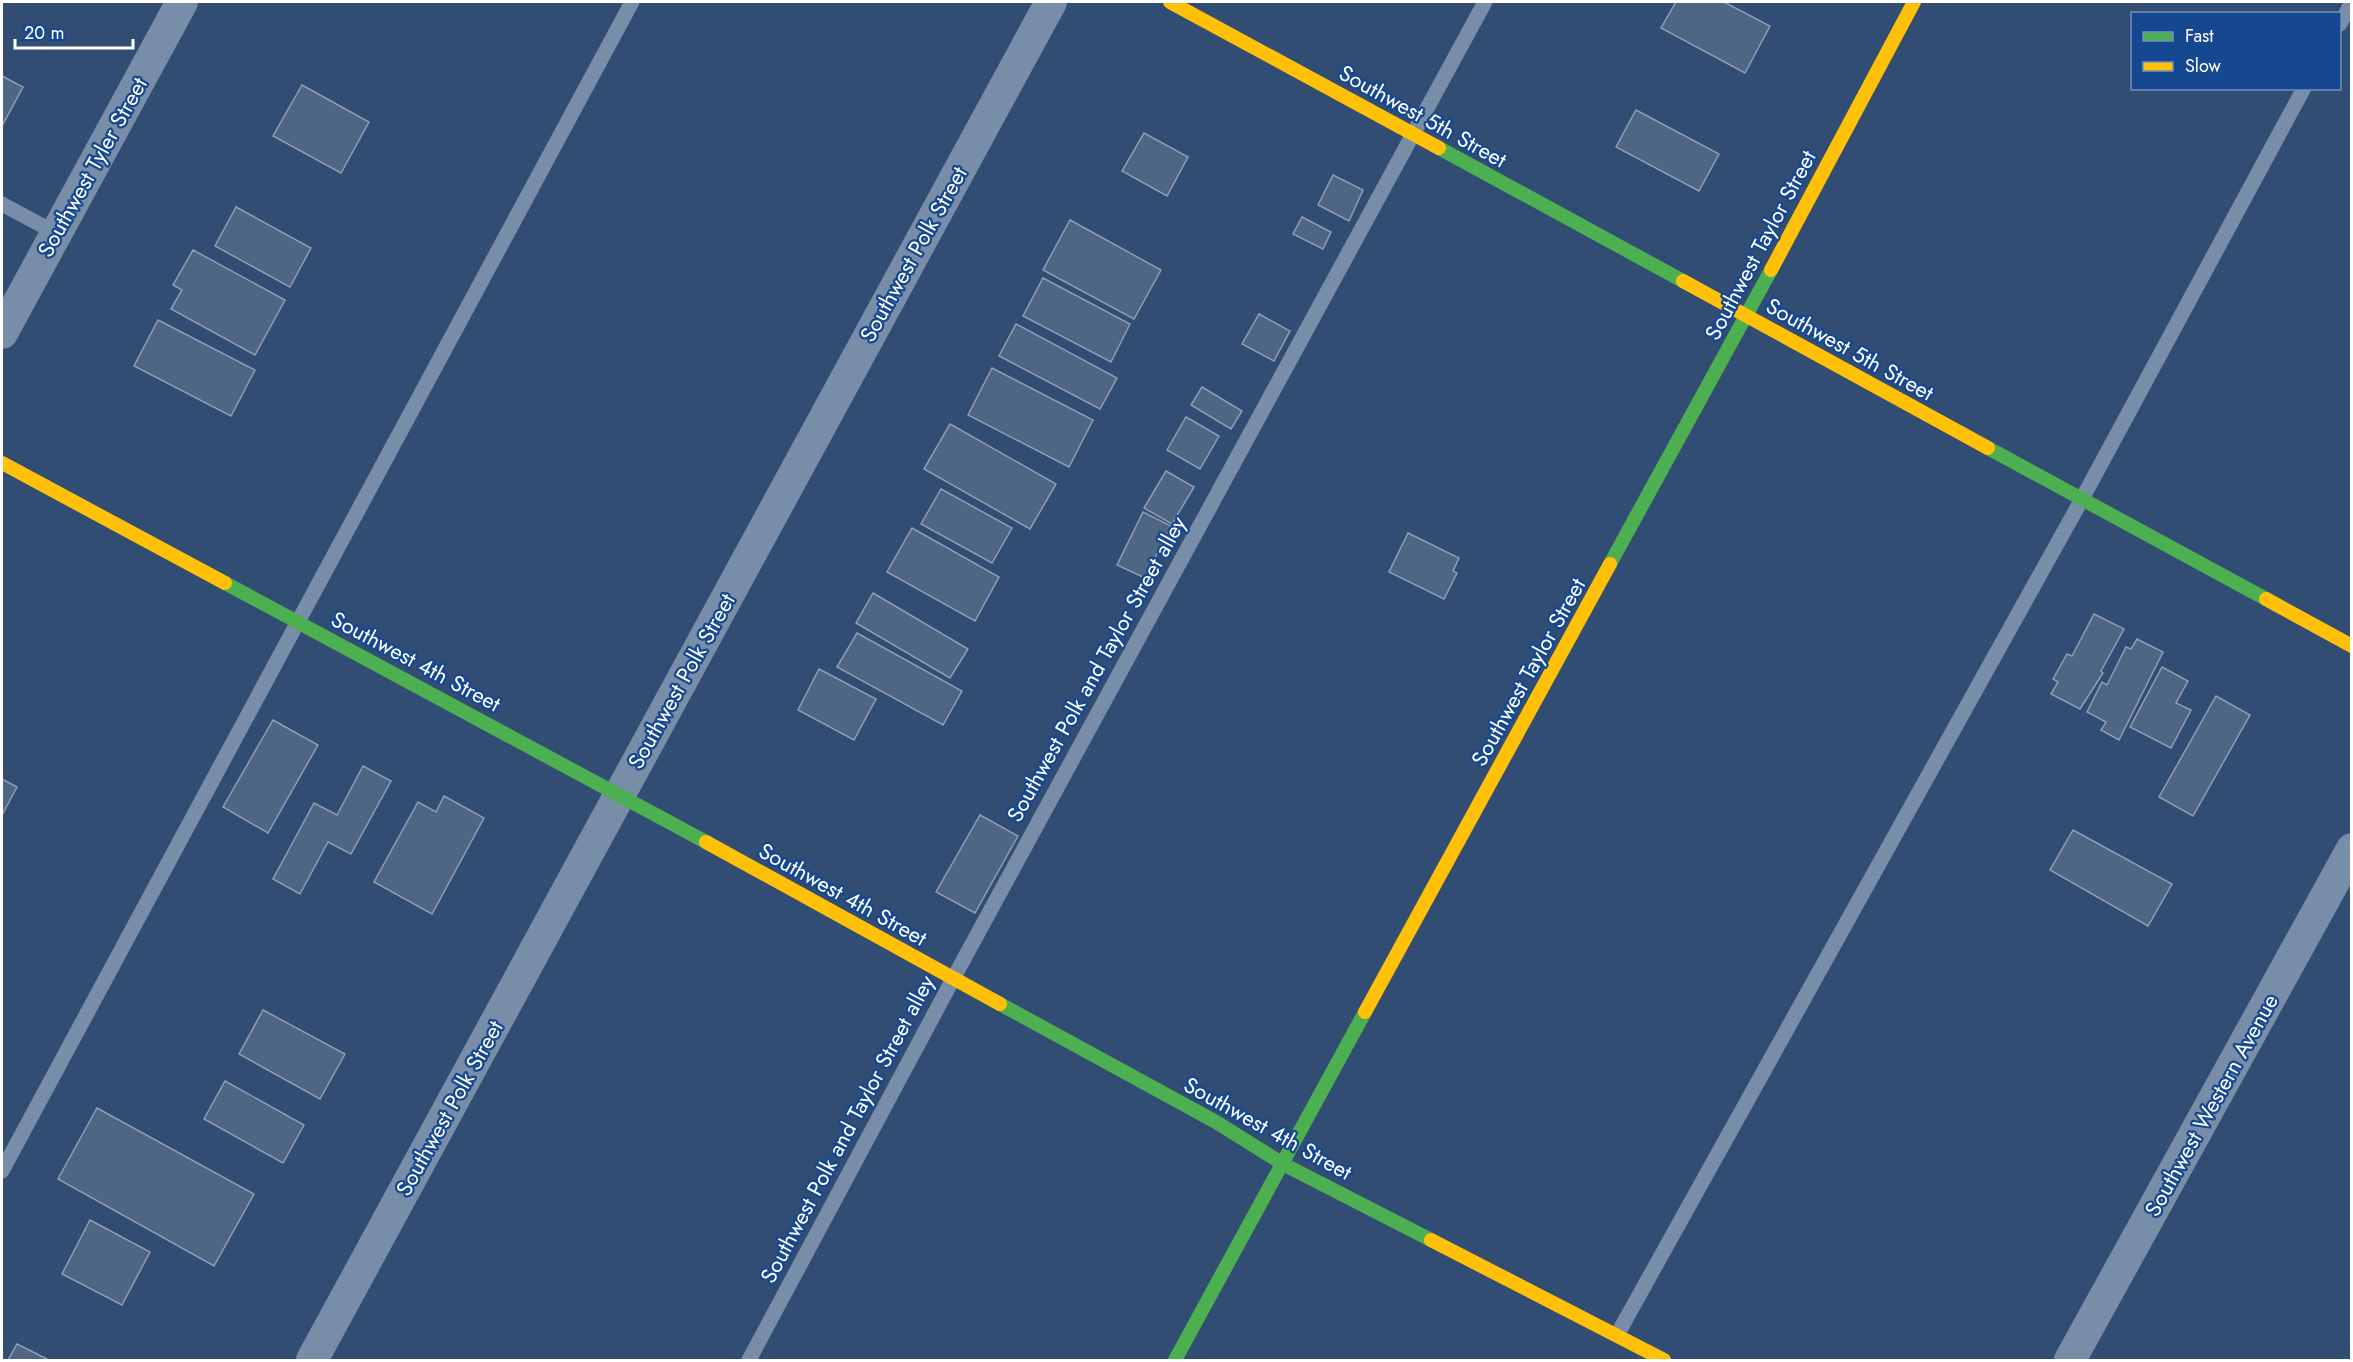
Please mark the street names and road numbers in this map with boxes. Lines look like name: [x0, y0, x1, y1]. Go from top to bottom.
street label: Southwest 5th Street: [1333, 57, 1513, 176]
street label: Southwest Tyler Street: [29, 71, 155, 263]
street label: Southwest Taylor Street: [1696, 144, 1824, 346]
street label: Southwest Polk Street: [851, 160, 975, 348]
street label: Southwest 5th Street: [1760, 290, 1940, 409]
street label: Southwest Polk and Taylor Street alley: [998, 510, 1194, 828]
street label: Southwest Taylor Street: [1463, 571, 1593, 772]
street label: Southwest Polk Street: [619, 587, 743, 775]
street label: Southwest 4th Street: [326, 603, 507, 720]
street label: Southwest 4th Street: [753, 834, 934, 954]
street label: Southwest Polk and Taylor Street alley: [752, 969, 942, 1289]
street label: Southwest Western Avenue: [2136, 988, 2286, 1222]
street label: Southwest Polk Street: [387, 1014, 511, 1202]
street label: Southwest 4th Street: [1178, 1068, 1359, 1188]

